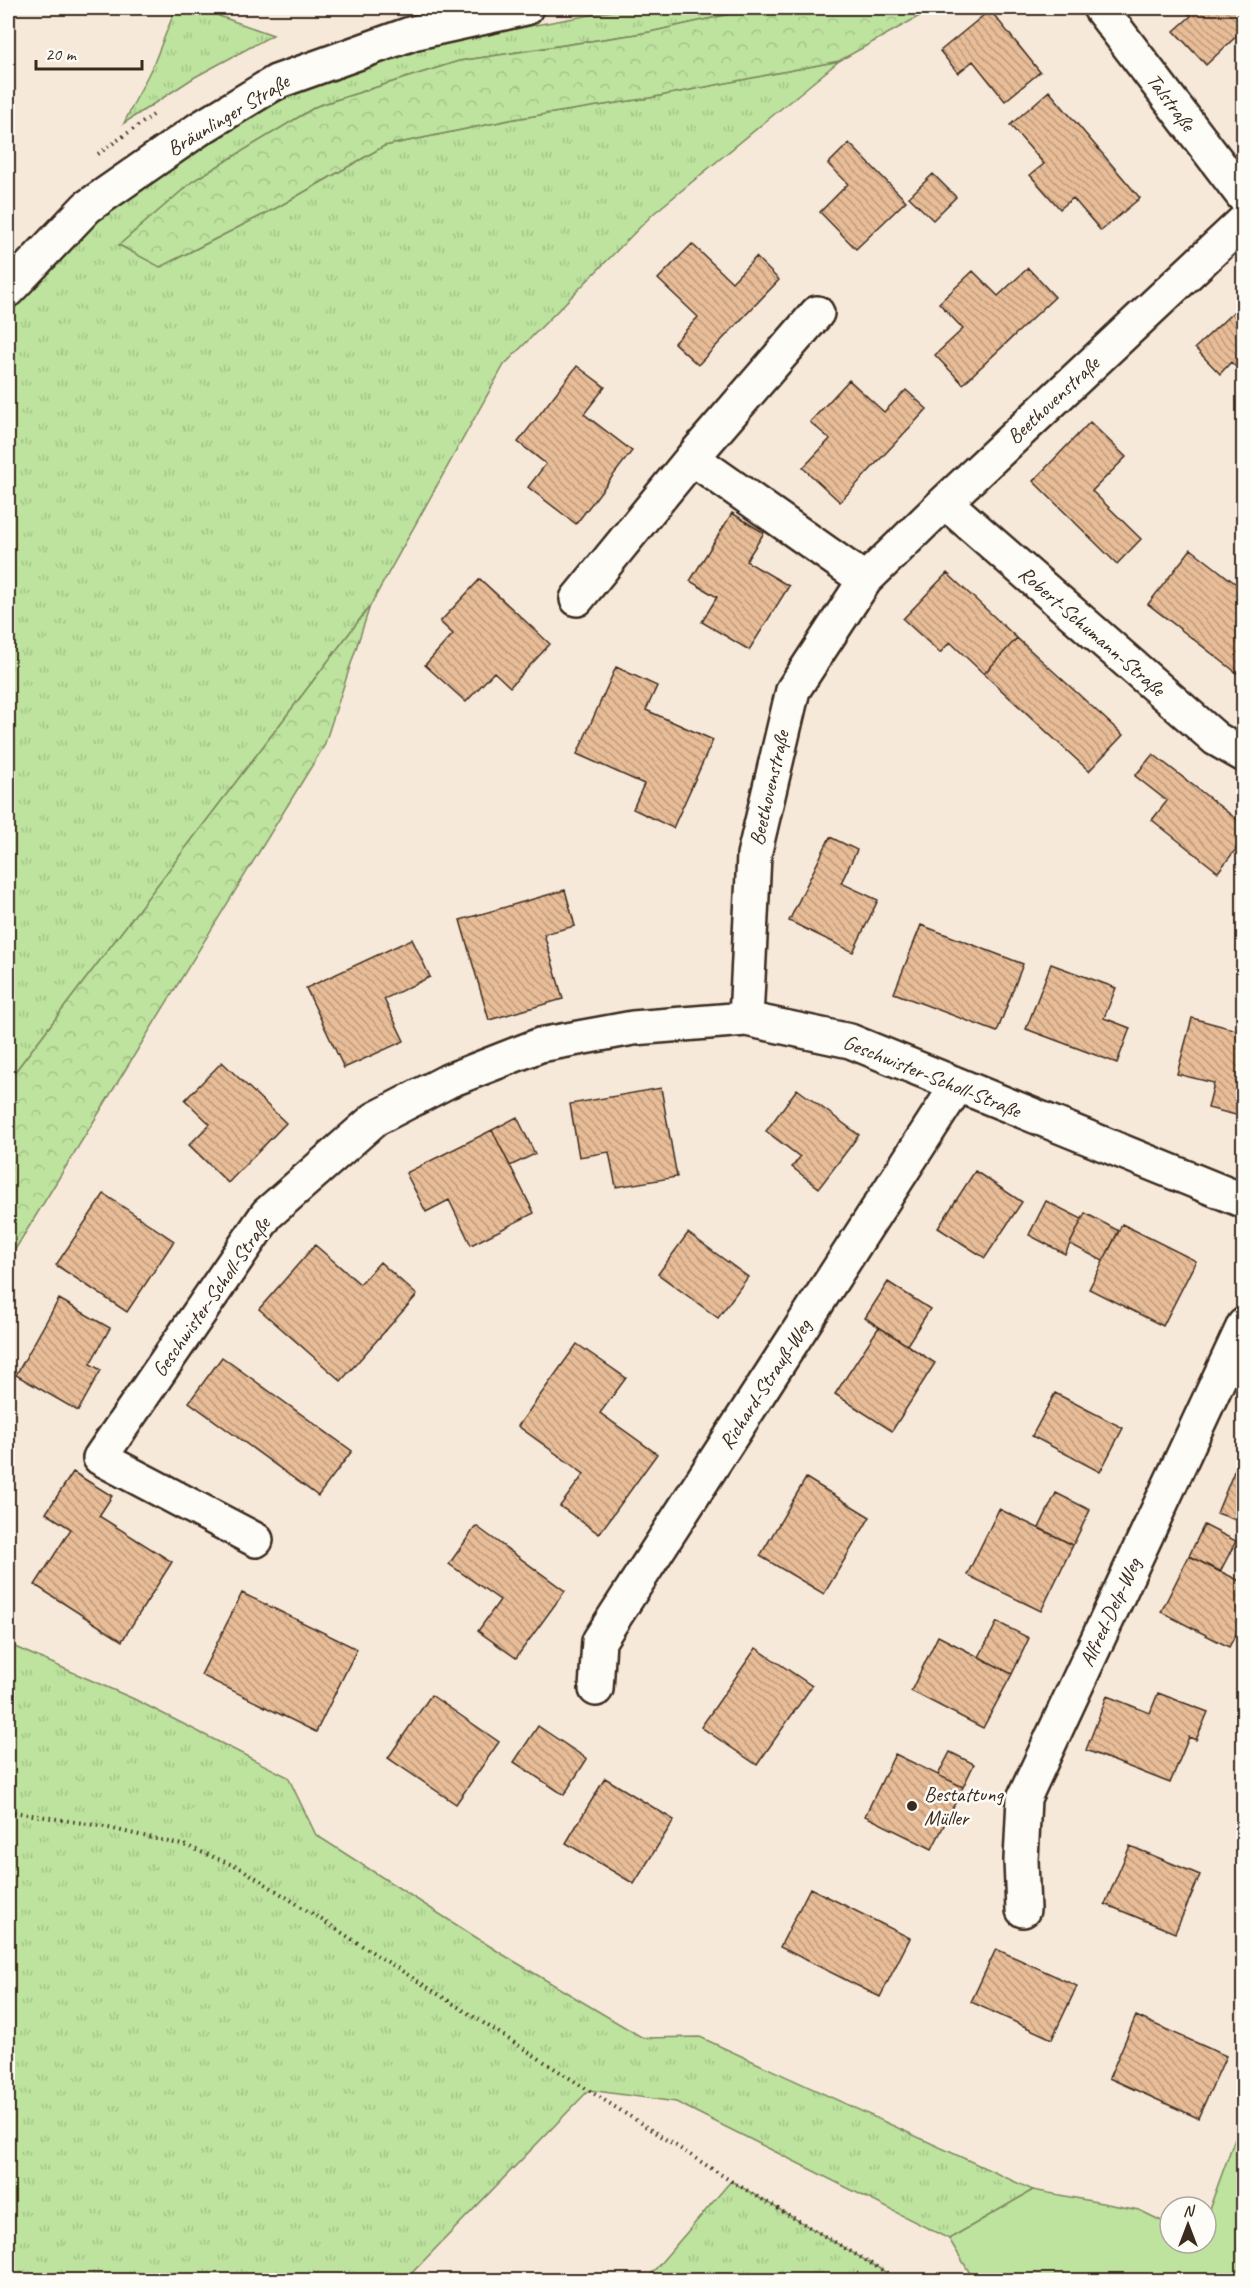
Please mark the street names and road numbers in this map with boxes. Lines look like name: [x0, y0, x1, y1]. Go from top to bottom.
street label: Bräunlinger Straße: [162, 67, 296, 162]
street label: Talstraße: [1141, 68, 1202, 138]
street label: Beethovenstraße: [1001, 349, 1106, 449]
street label: Robert-Schumann-Straße: [1013, 560, 1172, 703]
street label: Beethovenstraße: [743, 726, 795, 848]
street label: Geschwister-Scholl-Straße: [840, 1029, 1026, 1124]
street label: Geschwister-Scholl-Straße: [146, 1210, 277, 1382]
street label: Richard-Strauß-Weg: [713, 1313, 818, 1454]
street label: Alfred-Delp-Weg: [1073, 1552, 1147, 1671]

